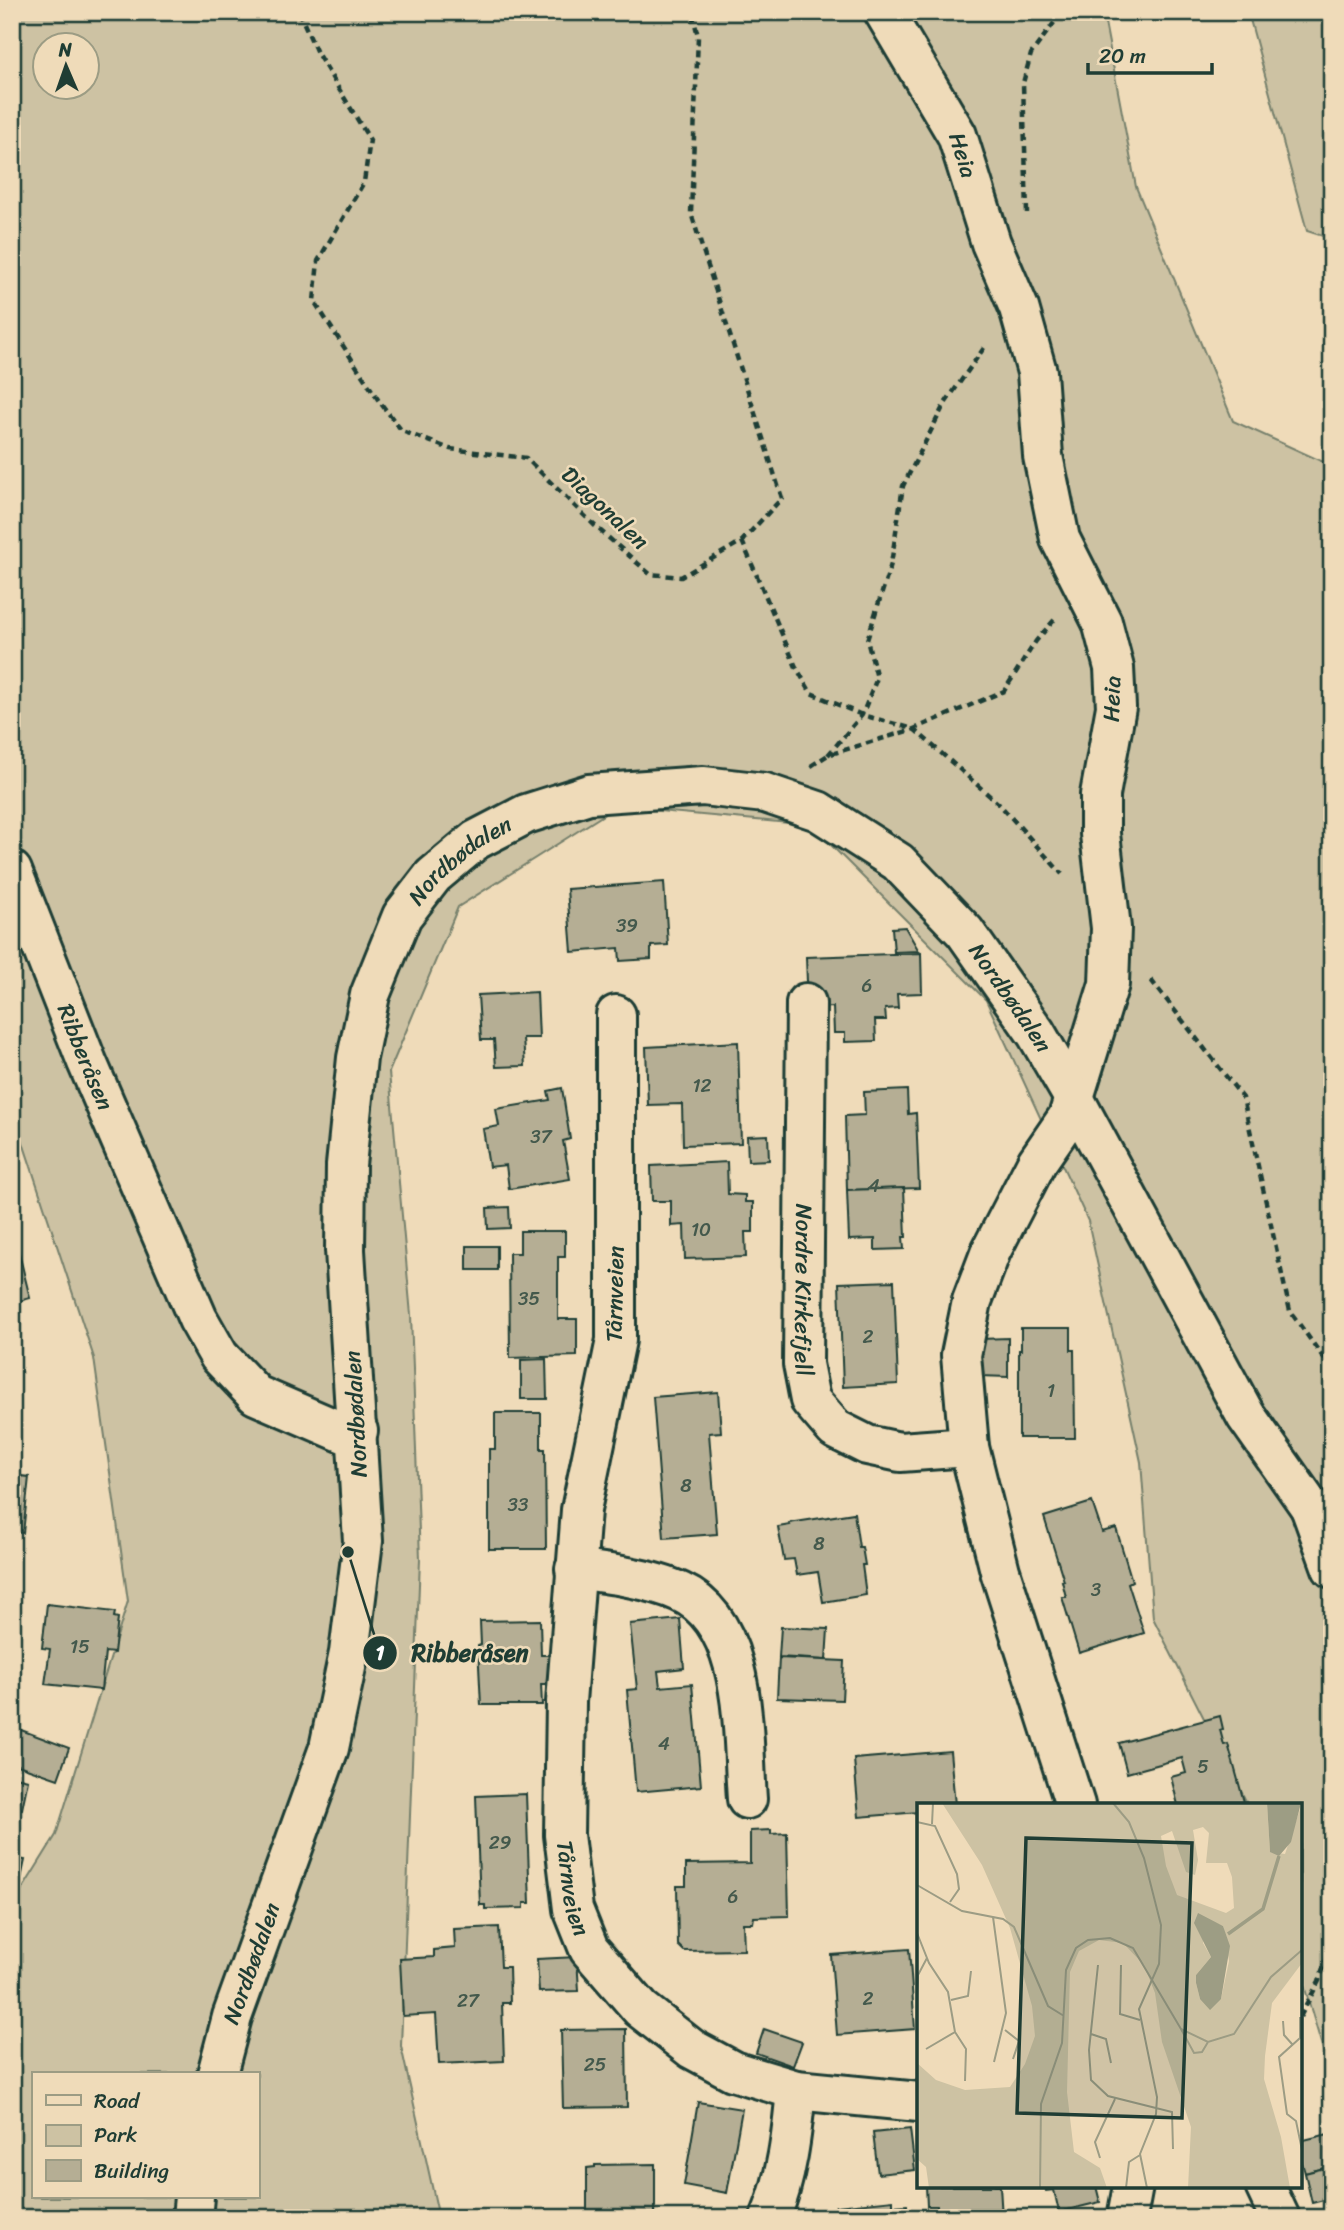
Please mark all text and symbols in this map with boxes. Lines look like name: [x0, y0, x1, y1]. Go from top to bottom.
north arrow: [32, 32, 102, 102]
scale bar: [1088, 32, 1213, 76]
text: N: [57, 33, 73, 66]
text: 20 m: [1099, 37, 1146, 75]
street label: Heia: [937, 127, 990, 184]
street label: Diagonalen: [551, 456, 659, 560]
street label: Heia: [1091, 675, 1133, 723]
street label: Nordbødalen: [397, 804, 520, 914]
house number: 39: [616, 909, 638, 942]
street label: Nordbødalen: [958, 934, 1064, 1061]
house number: 6: [862, 969, 872, 1002]
street label: Ribberåsen: [46, 997, 126, 1117]
house number: 12: [692, 1069, 712, 1102]
house number: 37: [530, 1120, 553, 1153]
house number: 4: [868, 1169, 880, 1202]
street label: Nordre Kirkefjell: [783, 1203, 826, 1380]
house number: 10: [691, 1213, 711, 1246]
street label: Tårnveien: [594, 1245, 636, 1343]
house number: 35: [518, 1282, 540, 1315]
house number: 2: [863, 1320, 874, 1353]
street label: Nordbødalen: [332, 1349, 380, 1478]
house number: 1: [1047, 1374, 1055, 1407]
house number: 8: [680, 1469, 692, 1502]
house number: 33: [508, 1488, 529, 1521]
house number: 8: [813, 1527, 825, 1560]
house number: 3: [1091, 1573, 1102, 1606]
house number: 15: [70, 1630, 90, 1663]
callout: Ribberåsen: [363, 1630, 543, 1675]
text: Ribberåsen: [411, 1632, 529, 1674]
text: 1: [375, 1634, 385, 1672]
house number: 4: [658, 1727, 670, 1760]
house number: 5: [1197, 1750, 1209, 1783]
inset map: [917, 1803, 1302, 2188]
house number: 29: [489, 1826, 511, 1859]
street label: Tårnveien: [544, 1838, 602, 1942]
house number: 6: [728, 1880, 738, 1913]
street label: Nordbødalen: [211, 1896, 292, 2030]
house number: 2: [863, 1982, 874, 2015]
house number: 27: [457, 1984, 480, 2017]
house number: 25: [584, 2048, 607, 2081]
legend: [32, 2072, 259, 2198]
text: Road: [94, 2082, 141, 2120]
text: Park: [94, 2116, 137, 2154]
text: Building: [94, 2152, 170, 2190]

